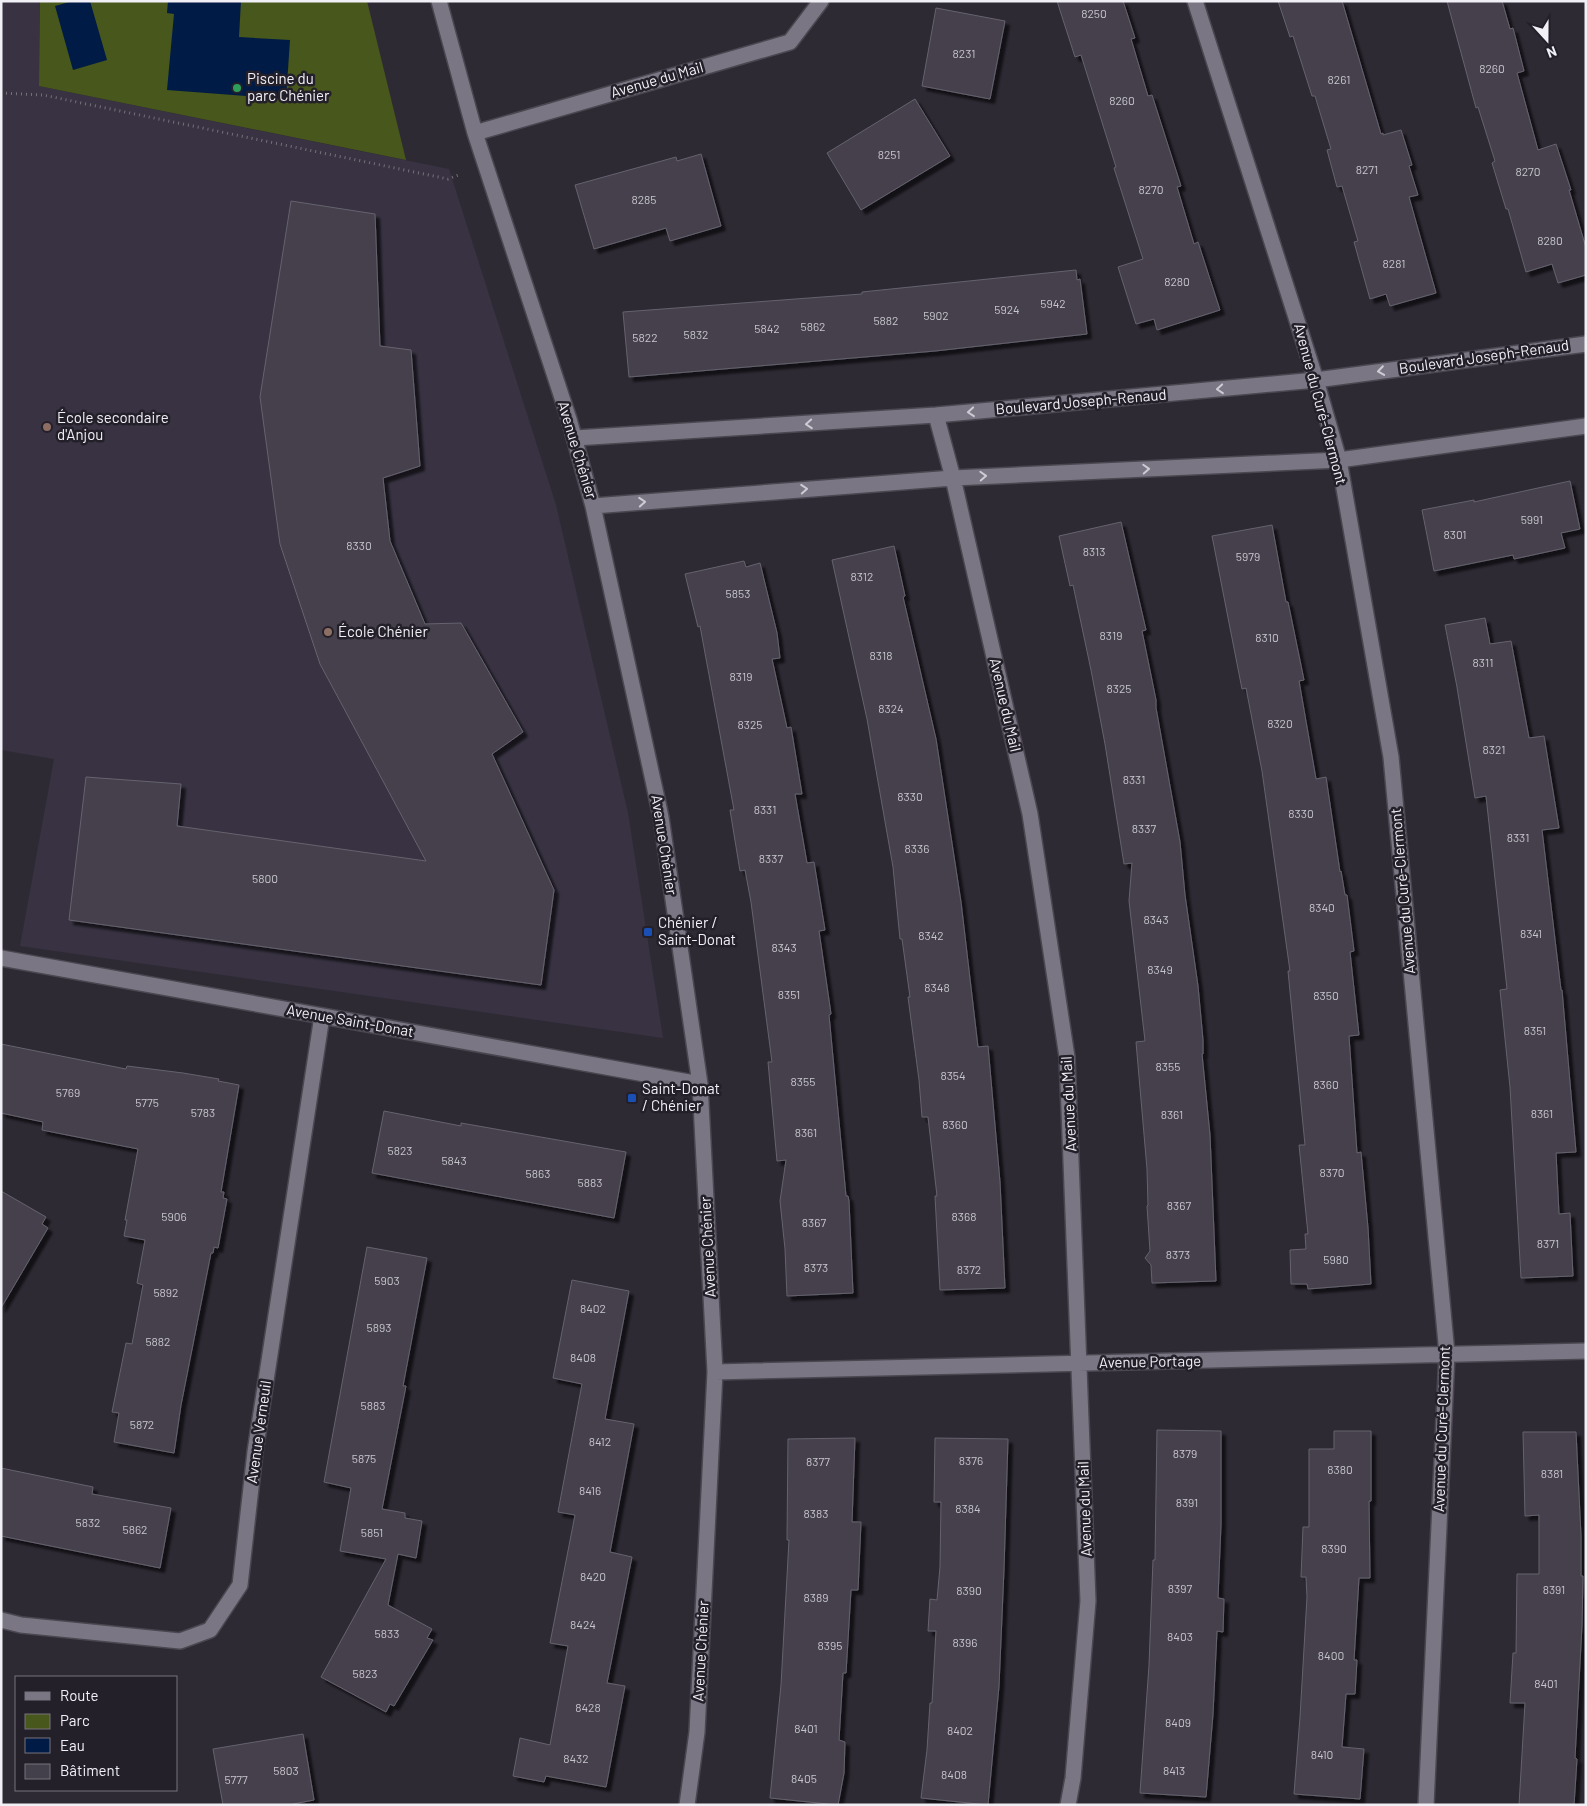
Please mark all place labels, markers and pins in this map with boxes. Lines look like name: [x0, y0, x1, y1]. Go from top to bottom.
place label: Piscine du parc Chénier: [247, 69, 330, 104]
marker: Piscine du parc Chénier: [231, 82, 243, 94]
place label: École secondaire d'Anjou: [57, 408, 169, 443]
marker: École secondaire d'Anjou: [41, 421, 53, 433]
place label: École Chénier: [338, 622, 428, 640]
marker: École Chénier: [322, 626, 334, 638]
place label: Chénier / Saint-Donat: [658, 913, 736, 948]
marker: Chénier / Saint-Donat: [642, 926, 654, 938]
place label: Saint-Donat / Chénier: [642, 1079, 720, 1114]
marker: Saint-Donat / Chénier: [626, 1092, 638, 1104]

